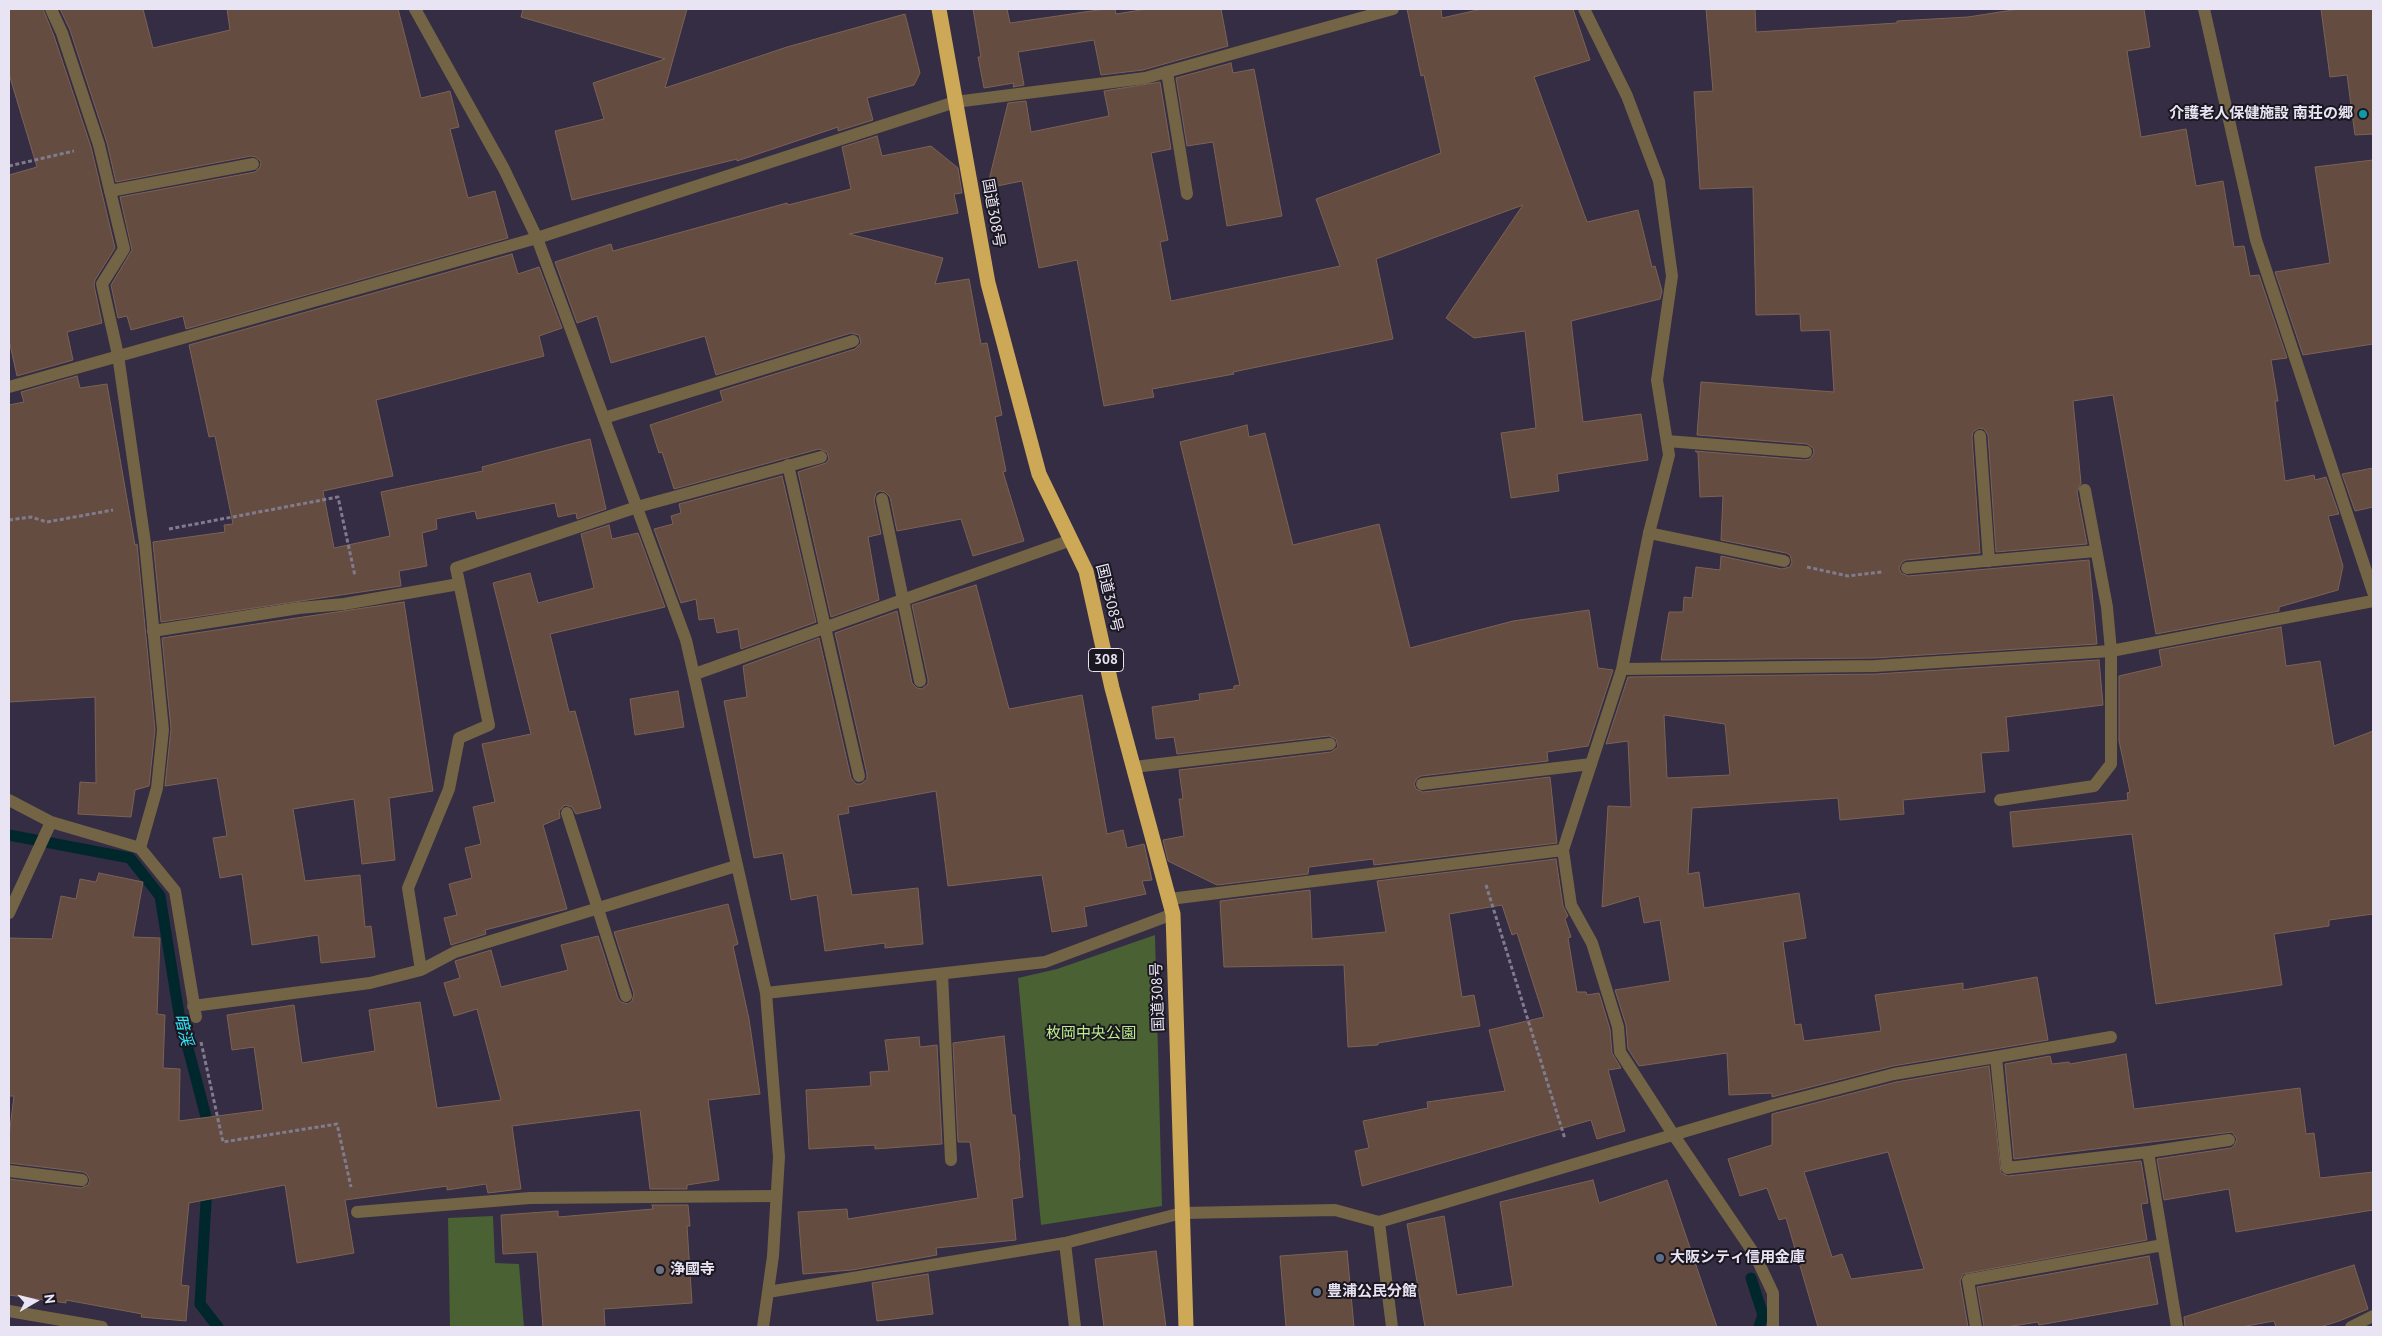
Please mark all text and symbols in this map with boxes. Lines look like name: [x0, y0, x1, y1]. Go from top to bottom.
place label: 介護老人保健施設 南荘の郷: [2169, 105, 2353, 123]
marker: 介護老人保健施設 南荘の郷: [2357, 108, 2369, 120]
street label: 国道308号: [978, 177, 1008, 249]
street label: 国道308号: [1092, 562, 1126, 634]
road number: 308: [1088, 648, 1124, 672]
street label: 国道308号: [1148, 962, 1168, 1032]
water label: 暗渓: [170, 1012, 196, 1048]
park label: 枚岡中央公園: [1046, 1025, 1136, 1043]
place label: 大阪シティ信用金庫: [1670, 1249, 1805, 1267]
marker: 大阪シティ信用金庫: [1654, 1252, 1666, 1264]
place label: 浄國寺: [670, 1261, 715, 1279]
marker: 浄國寺: [654, 1264, 666, 1276]
north arrow: [10, 1276, 60, 1326]
place label: 豊浦公民分館: [1327, 1283, 1417, 1301]
marker: 豊浦公民分館: [1311, 1286, 1323, 1298]
text: N: [40, 1293, 59, 1305]

